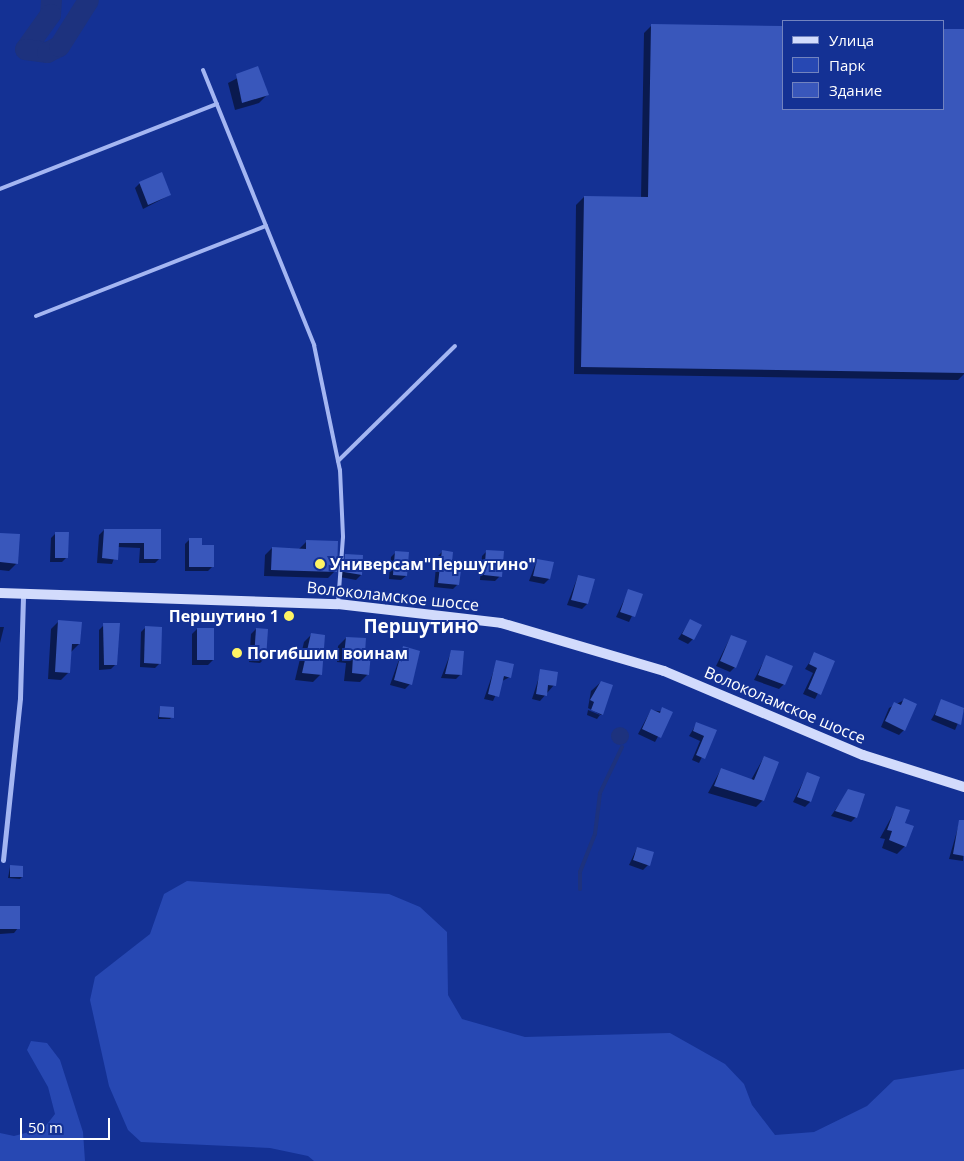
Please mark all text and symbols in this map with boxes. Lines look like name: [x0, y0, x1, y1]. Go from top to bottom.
legend: [782, 20, 944, 110]
text: Улица: [829, 30, 874, 50]
text: Парк: [829, 55, 865, 75]
text: Здание: [829, 80, 882, 100]
place label: Универсам"Першутино": [330, 554, 536, 574]
marker: Универсам"Першутино": [314, 558, 326, 570]
street label: Волоколамское шоссе: [306, 577, 480, 615]
place label: Першутино 1: [169, 606, 279, 626]
marker: Першутино 1: [283, 610, 295, 622]
district label: Першутино: [363, 616, 479, 638]
place label: Погибшим воинам: [247, 643, 408, 663]
marker: Погибшим воинам: [231, 647, 243, 659]
street label: Волоколамское шоссе: [701, 662, 869, 748]
scale bar: [22, 1108, 112, 1140]
text: 50 m: [28, 1117, 63, 1137]

